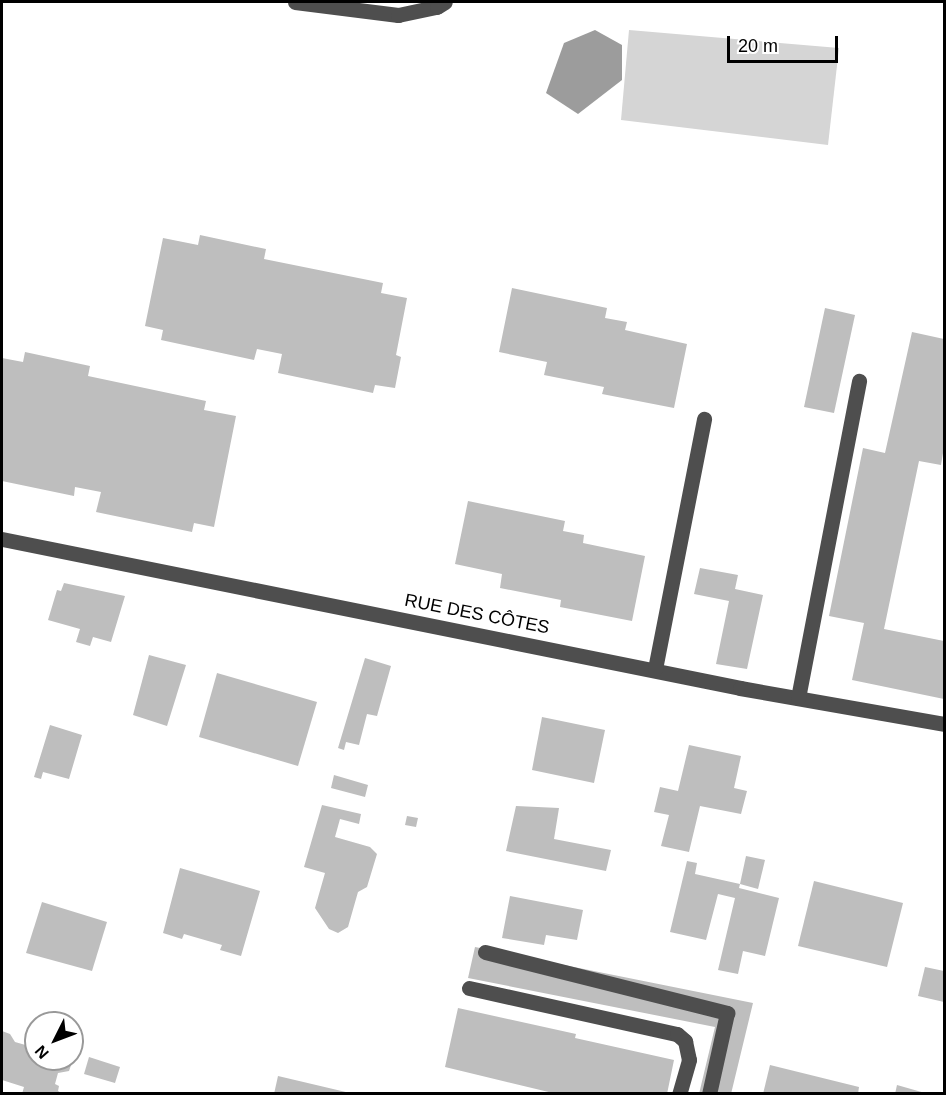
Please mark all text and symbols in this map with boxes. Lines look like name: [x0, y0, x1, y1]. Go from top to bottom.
scale bar: [730, 24, 841, 62]
text: 20 m: [738, 36, 778, 56]
street label: RUE DES CÔTES: [403, 589, 551, 639]
north arrow: [24, 1011, 84, 1071]
text: N: [32, 1042, 52, 1062]

